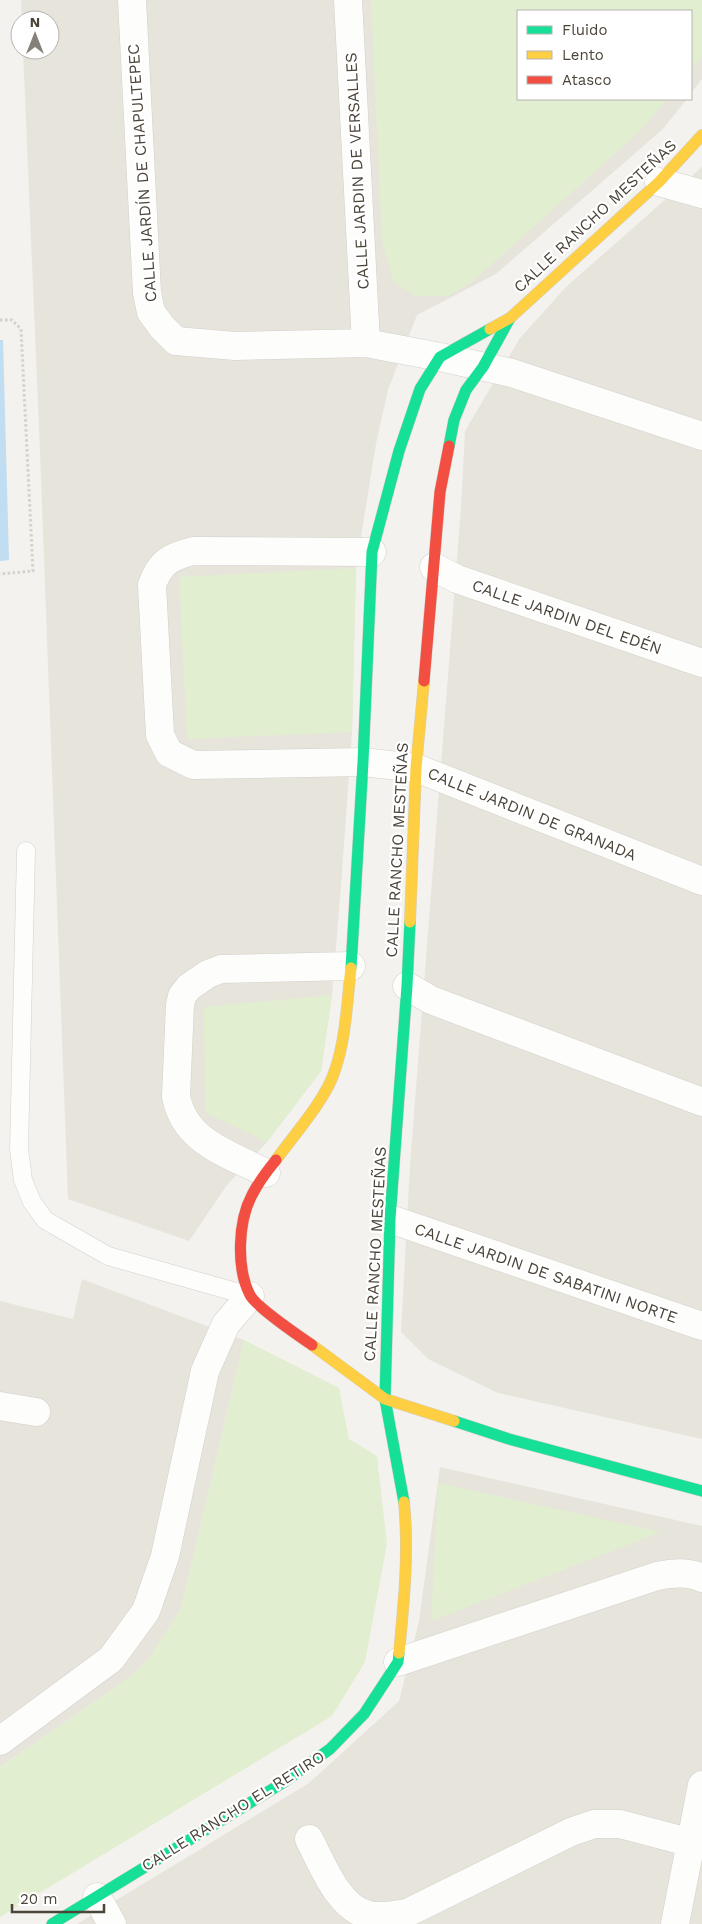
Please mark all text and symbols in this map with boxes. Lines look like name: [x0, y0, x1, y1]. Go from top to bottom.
north arrow: [10, 10, 60, 60]
legend: [517, 10, 692, 100]
text: N: [30, 14, 40, 30]
text: Fluido: [562, 21, 607, 39]
street label: CALLE JARDÍN DE CHAPULTEPEC: [123, 43, 161, 303]
text: Lento: [562, 46, 604, 64]
street label: CALLE JARDIN DE VERSALLES: [341, 52, 373, 290]
text: Atasco: [562, 71, 611, 89]
street label: CALLE RANCHO MESTEÑAS: [510, 136, 680, 296]
street label: CALLE JARDIN DEL EDÉN: [470, 576, 664, 658]
street label: CALLE RANCHO MESTEÑAS: [382, 742, 412, 958]
street label: CALLE JARDIN DE GRANADA: [425, 763, 640, 865]
street label: CALLE RANCHO MESTEÑAS: [360, 1146, 390, 1362]
street label: CALLE JARDIN DE SABATINI NORTE: [412, 1219, 680, 1327]
street label: CALLE RANCHO EL RETIRO: [138, 1747, 328, 1875]
scale bar: [12, 1882, 105, 1914]
text: 20 m: [20, 1890, 58, 1908]

